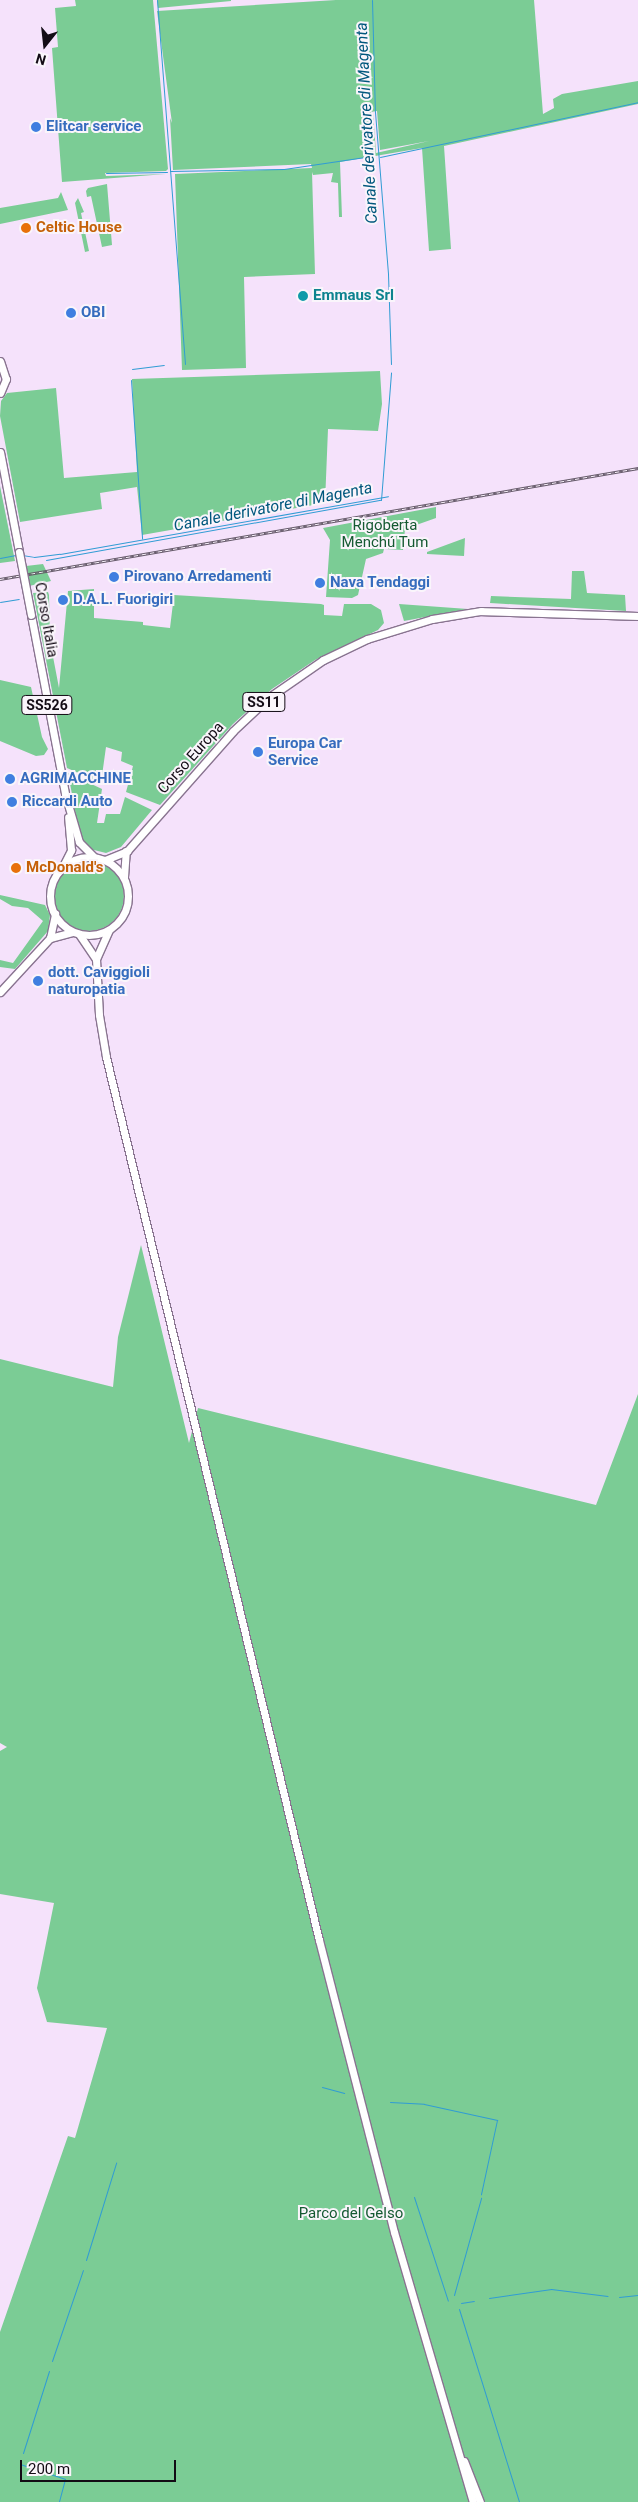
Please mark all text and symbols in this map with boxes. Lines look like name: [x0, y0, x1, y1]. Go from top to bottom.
north arrow: [20, 20, 70, 70]
water label: Canale derivatore di Magenta: [352, 22, 382, 224]
text: N: [34, 50, 48, 68]
place label: Elitcar service: [46, 118, 141, 136]
marker: Elitcar service: [30, 121, 42, 133]
place label: Celtic House: [36, 219, 122, 237]
marker: Celtic House: [20, 222, 32, 234]
place label: Emmaus Srl: [313, 287, 394, 305]
marker: Emmaus Srl: [297, 290, 309, 302]
place label: OBI: [81, 304, 105, 322]
marker: OBI: [65, 307, 77, 319]
water label: Canale derivatore di Magenta: [172, 478, 374, 536]
park label: Rigoberta Menchú Tum: [341, 516, 429, 551]
place label: Pirovano Arredamenti: [124, 568, 271, 586]
marker: Pirovano Arredamenti: [108, 571, 120, 583]
place label: Nava Tendaggi: [330, 574, 430, 592]
marker: Nava Tendaggi: [314, 577, 326, 589]
street label: Corso Italia: [31, 581, 61, 659]
place label: D.A.L. Fuorigiri: [73, 591, 173, 609]
marker: D.A.L. Fuorigiri: [57, 594, 69, 606]
road number: SS11: [242, 690, 286, 714]
road number: SS526: [21, 694, 73, 716]
street label: Corso Europa: [154, 718, 228, 798]
place label: Europa Car Service: [268, 734, 342, 769]
marker: Europa Car Service: [252, 746, 264, 758]
place label: AGRIMACCHINE: [20, 770, 131, 788]
marker: AGRIMACCHINE: [4, 773, 16, 785]
place label: Riccardi Auto: [22, 793, 112, 811]
marker: Riccardi Auto: [6, 796, 18, 808]
place label: McDonald's: [26, 859, 103, 877]
marker: McDonald's: [10, 862, 22, 874]
place label: dott. Caviggioli naturopatia: [48, 963, 150, 998]
marker: dott. Caviggioli naturopatia: [32, 975, 44, 987]
park label: Parco del Gelso: [299, 2205, 403, 2223]
scale bar: [22, 2450, 179, 2482]
text: 200 m: [28, 2460, 70, 2478]

